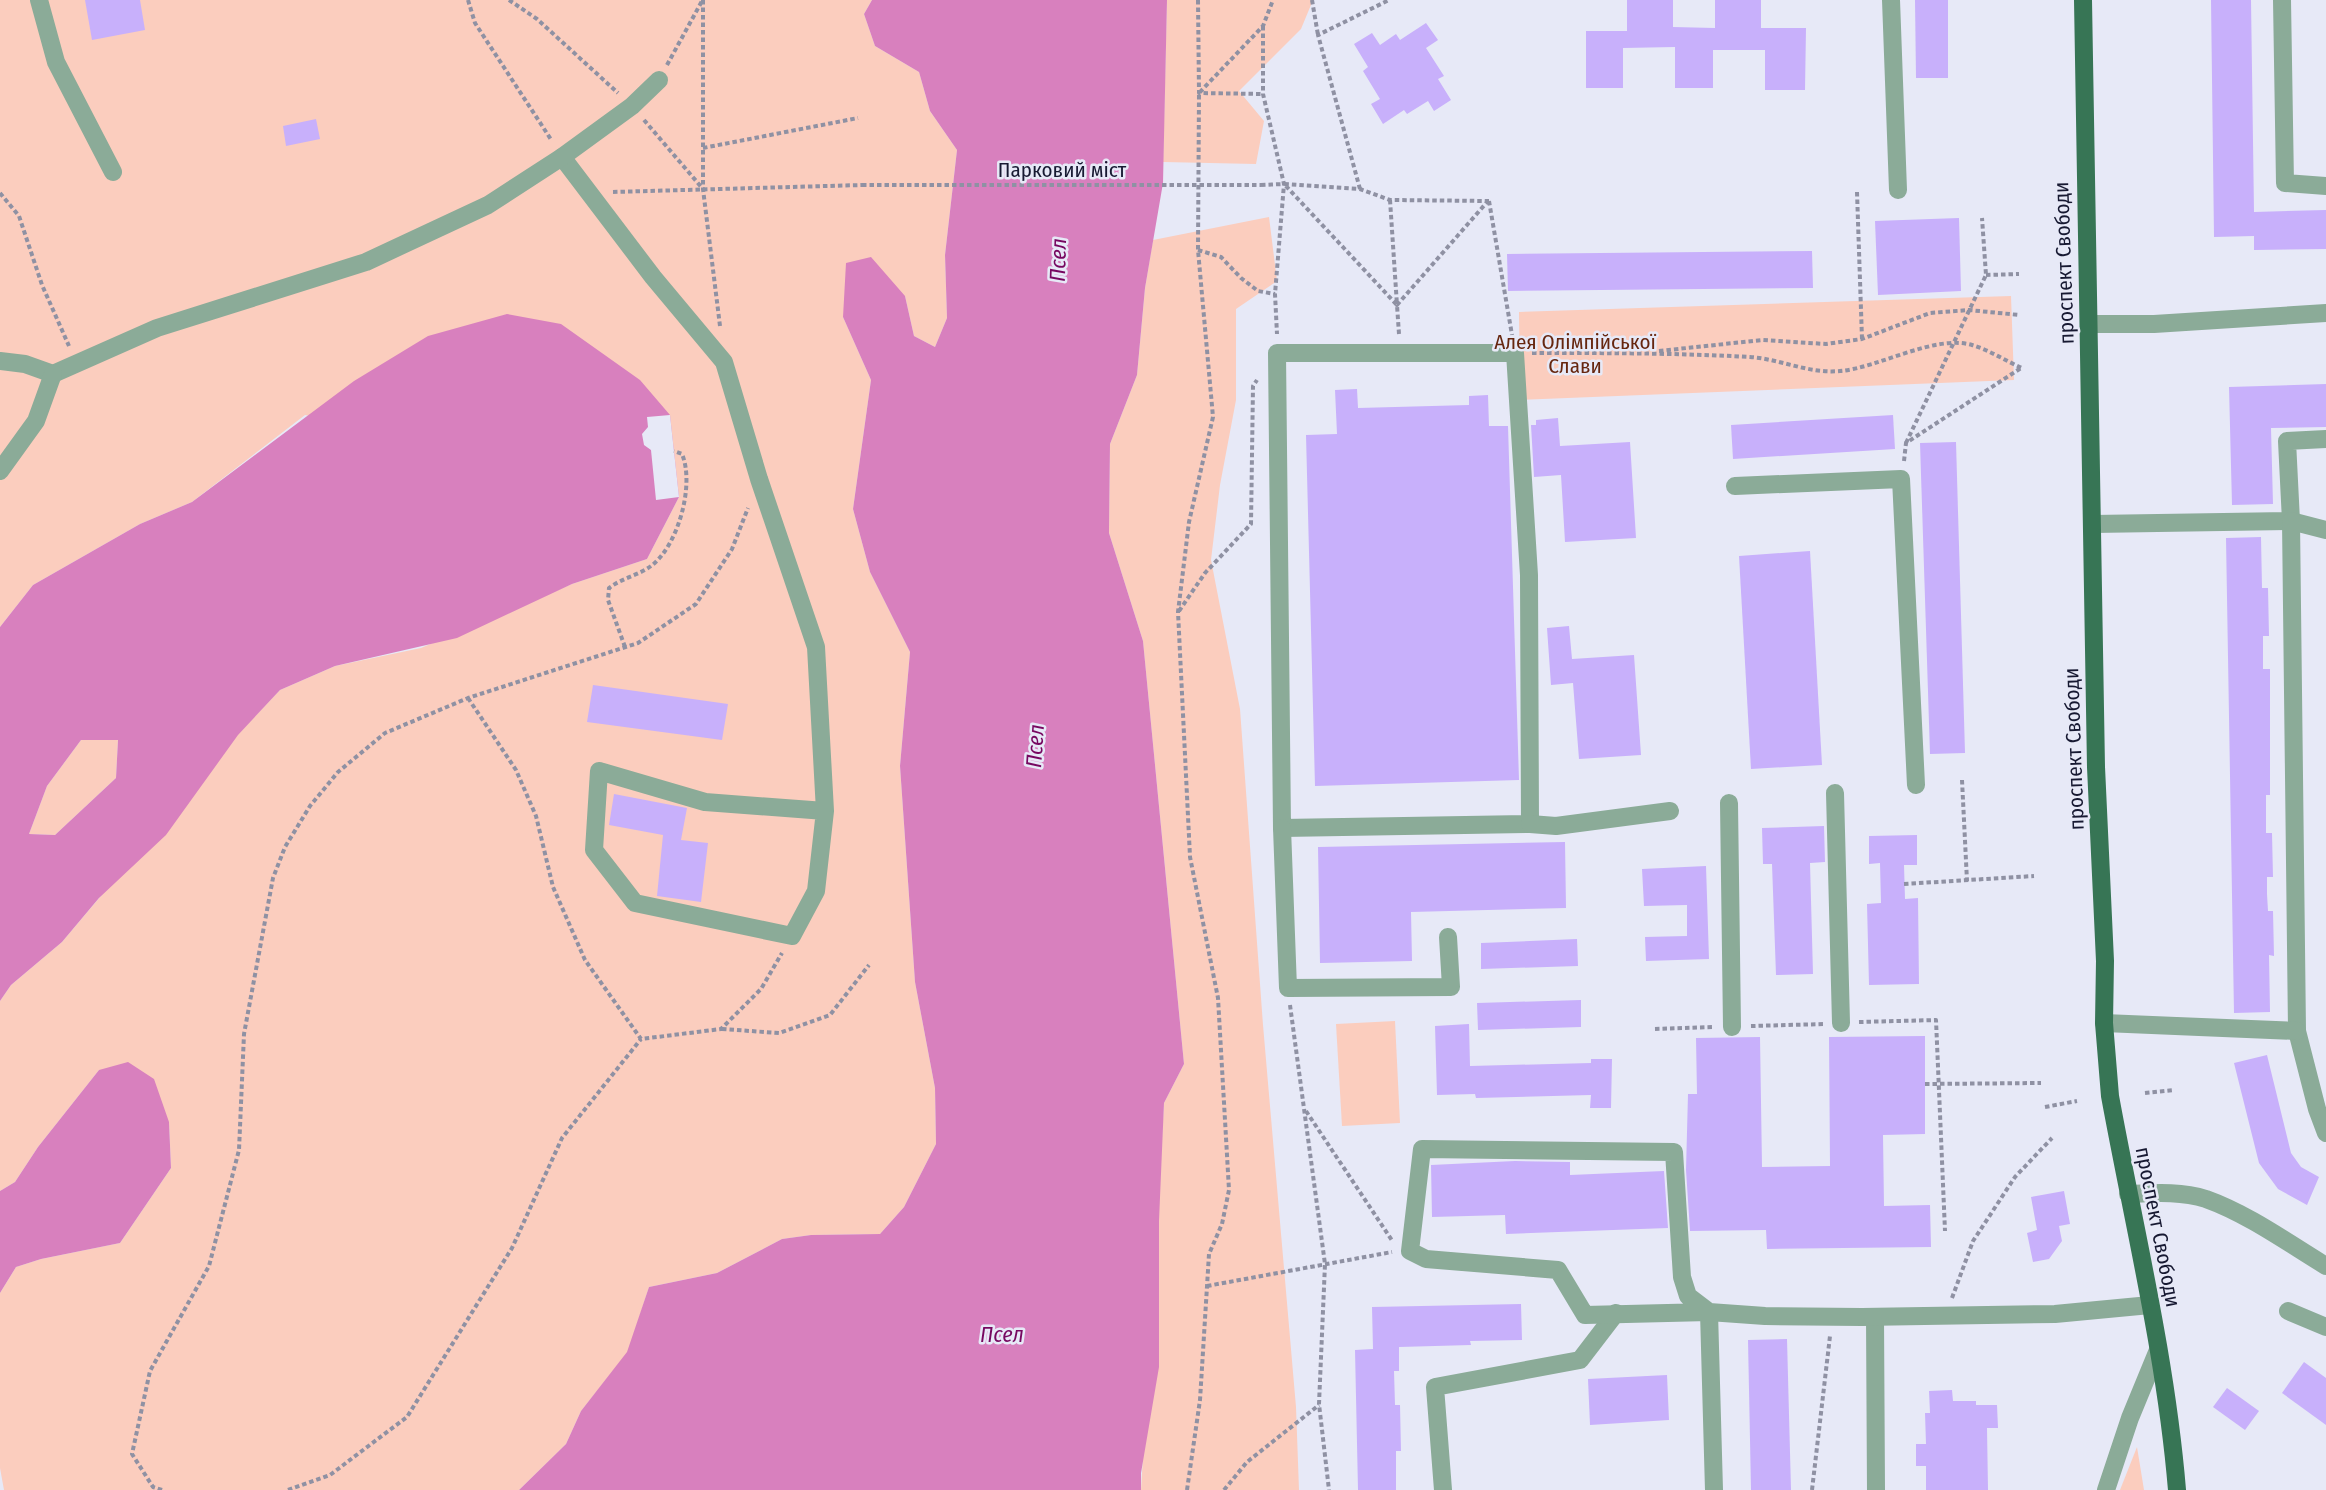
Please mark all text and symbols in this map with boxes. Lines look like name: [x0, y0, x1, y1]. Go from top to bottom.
street label: Парковий міст: [998, 157, 1127, 183]
street label: проспект Свободи: [2048, 181, 2080, 345]
water label: Псел: [1044, 238, 1072, 282]
park label: Алея Олімпійської Слави: [1494, 329, 1657, 379]
street label: проспект Свободи: [2058, 667, 2090, 831]
water label: Псел: [1020, 723, 1050, 769]
street label: проспект Свободи: [2130, 1145, 2186, 1309]
water label: Псел: [980, 1321, 1024, 1348]

